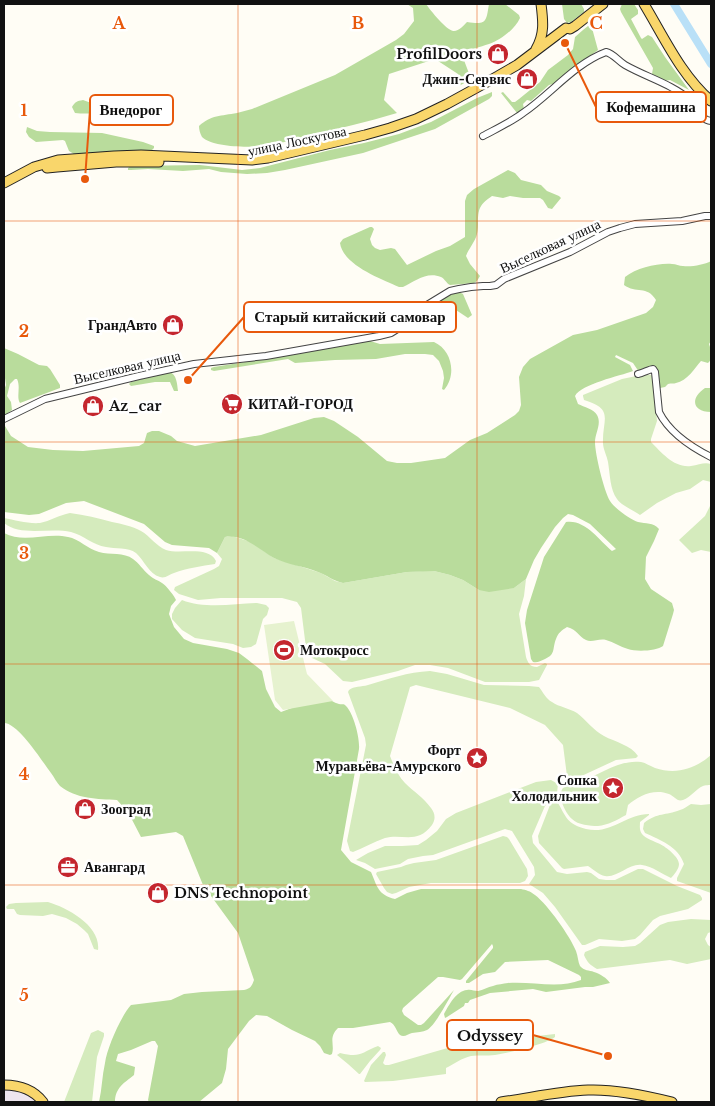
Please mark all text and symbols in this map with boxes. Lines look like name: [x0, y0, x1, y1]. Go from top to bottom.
text: A: [112, 13, 127, 33]
text: B: [352, 13, 365, 33]
text: C: [589, 13, 603, 33]
shop icon: ProfilDoors: [486, 42, 510, 66]
place label: ProfilDoors: [396, 45, 482, 63]
shop icon: Джип-Сервис: [515, 67, 539, 91]
place label: Джип-Сервис: [423, 70, 511, 88]
callout: Кофемашина: [596, 92, 706, 122]
callout: Внедорог: [90, 95, 173, 125]
text: Кофемашина: [606, 97, 696, 116]
text: 1: [21, 100, 28, 120]
text: Внедорог: [100, 100, 163, 119]
street label: улица Лоскутова: [246, 122, 349, 160]
street label: Выселковая улица: [497, 214, 604, 277]
callout: Старый китайский самовар: [244, 302, 456, 332]
text: Старый китайский самовар: [254, 307, 446, 326]
shop icon: ГрандАвто: [161, 313, 185, 337]
place label: ГрандАвто: [88, 316, 157, 334]
text: 2: [19, 321, 29, 341]
street label: Выселковая улица: [72, 346, 183, 388]
supermarket icon: КИТАЙ-ГОРОД: [220, 392, 244, 416]
shop icon: Az_car: [81, 394, 105, 418]
place label: КИТАЙ-ГОРОД: [248, 395, 353, 413]
place label: Az_car: [108, 397, 161, 415]
text: 3: [19, 543, 29, 563]
sports icon: Мотокросс: [272, 638, 296, 662]
place label: Мотокросс: [300, 641, 369, 659]
place label: Форт Муравьёва-Амурского: [316, 741, 461, 775]
place icon: Форт Муравьёва-Амурского: [465, 746, 489, 770]
text: 4: [19, 764, 29, 784]
place label: Сопка Холодильник: [511, 771, 598, 805]
place icon: Сопка Холодильник: [601, 776, 625, 800]
shop icon: Зооград: [73, 797, 97, 821]
place label: Зооград: [101, 800, 151, 818]
office icon: Авангард: [56, 855, 80, 879]
place label: Авангард: [84, 858, 145, 876]
shop icon: DNS Technopoint: [146, 881, 170, 905]
place label: DNS Technopoint: [174, 884, 309, 902]
text: 5: [19, 985, 29, 1005]
callout: Odyssey: [447, 1020, 533, 1050]
text: Odyssey: [457, 1026, 523, 1045]

